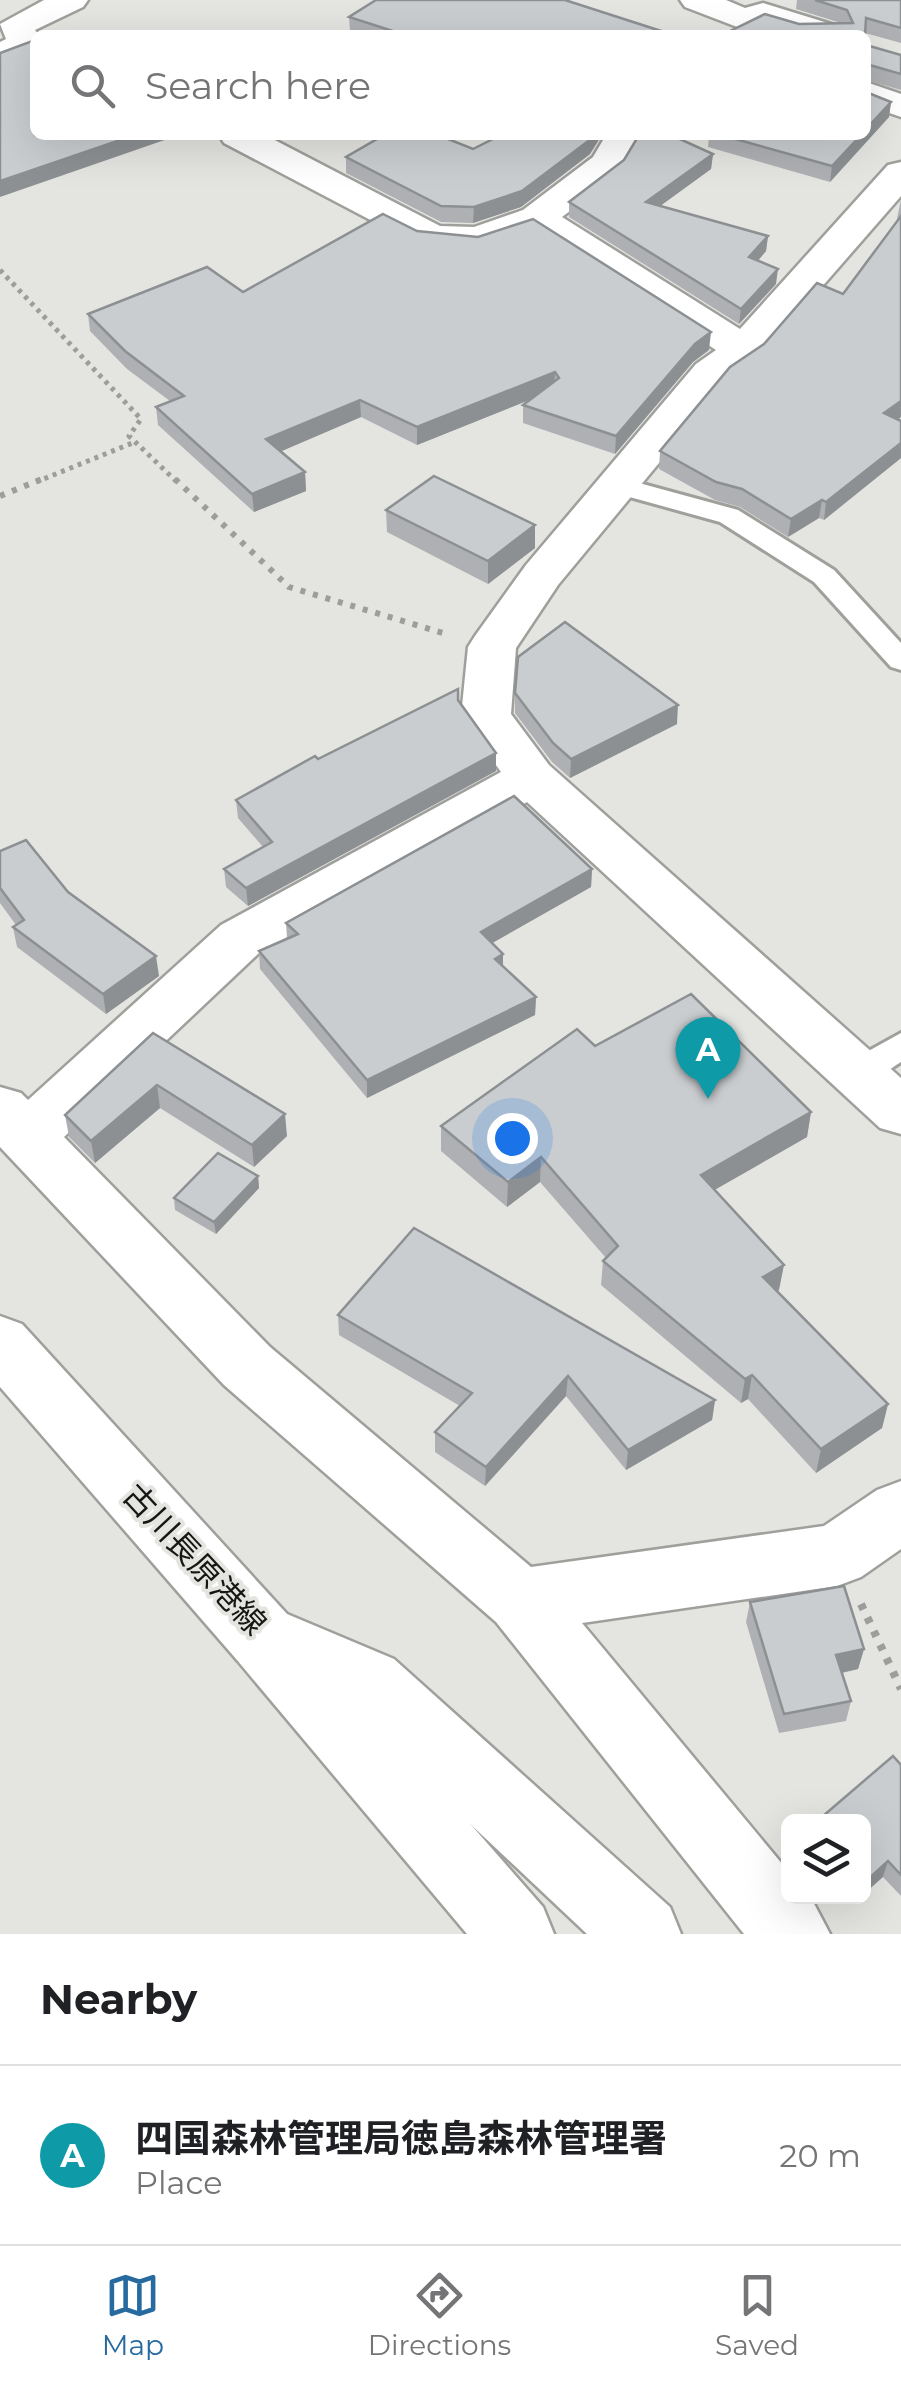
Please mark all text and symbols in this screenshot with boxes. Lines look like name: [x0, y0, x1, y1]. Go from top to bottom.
search box: [30, 30, 871, 140]
icon: search: [65, 58, 120, 113]
text: Search here: [145, 62, 371, 109]
pin: A: [676, 1016, 740, 1099]
your location: [487, 1113, 538, 1164]
street label: 古川長原港線: [115, 1475, 275, 1643]
map controls: [781, 1814, 871, 1904]
button: layers: [781, 1814, 871, 1904]
text: Nearby: [40, 1973, 197, 2025]
text: 四国森林管理局徳島森林管理署: [135, 2115, 667, 2162]
text: A: [60, 2136, 85, 2175]
text: 20 m: [779, 2136, 861, 2175]
text: Place: [135, 2163, 223, 2202]
tab: Map: [102, 2268, 164, 2362]
tab: Directions: [368, 2268, 511, 2362]
tab: Saved: [715, 2268, 799, 2362]

